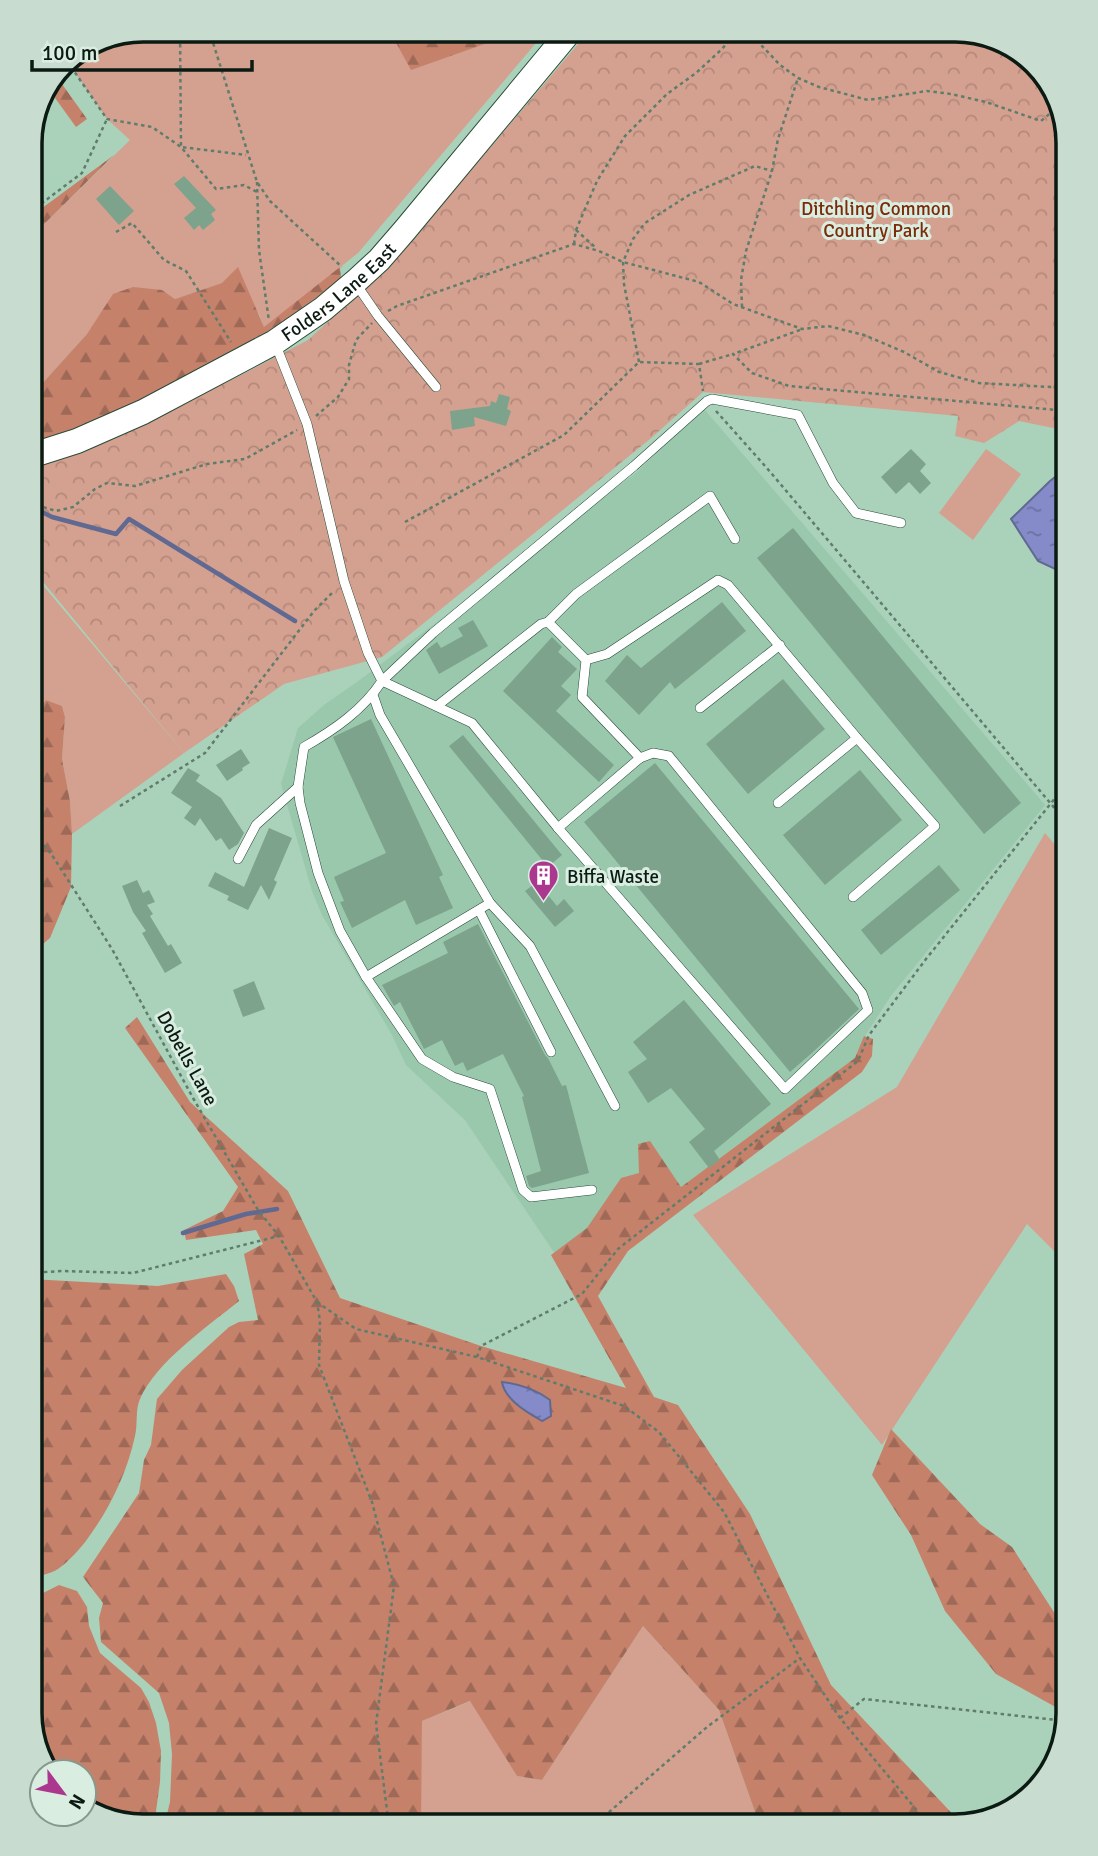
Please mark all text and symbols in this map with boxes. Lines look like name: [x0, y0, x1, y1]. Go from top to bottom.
scale bar: [32, 28, 252, 72]
text: 100 m: [42, 40, 97, 66]
park label: Ditchling Common Country Park: [801, 197, 951, 243]
street label: Folders Lane East: [277, 238, 402, 347]
building icon: Biffa Waste: [527, 859, 561, 903]
place label: Biffa Waste: [567, 865, 659, 889]
street label: Dobells Lane: [151, 1007, 223, 1110]
north arrow: [28, 1758, 98, 1828]
text: N: [63, 1790, 90, 1813]

